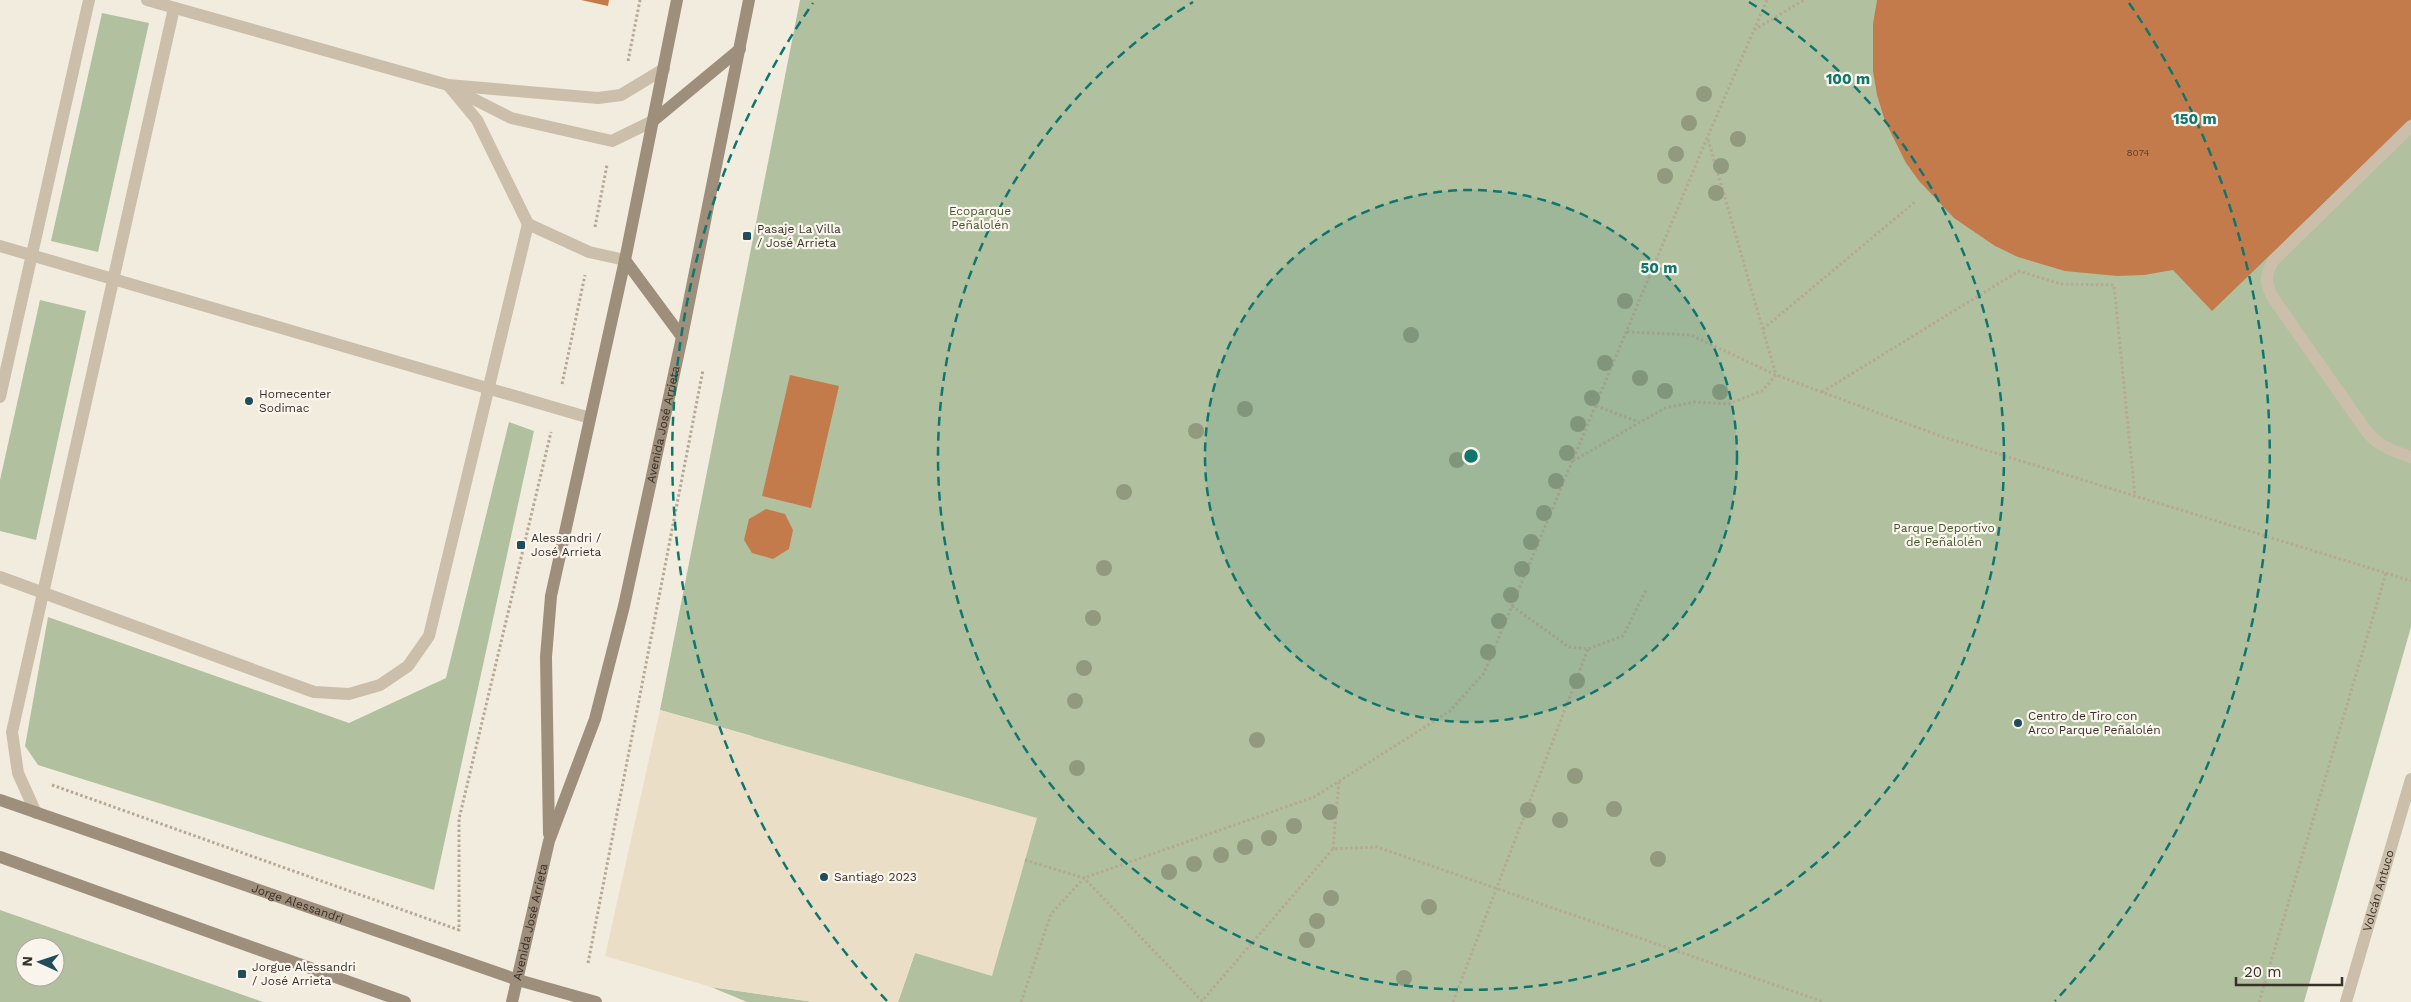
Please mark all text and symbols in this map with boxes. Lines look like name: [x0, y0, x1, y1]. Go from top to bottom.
text: 100 m: [1826, 70, 1870, 88]
text: 150 m: [2173, 110, 2217, 128]
house number: 8074: [2126, 147, 2150, 158]
park label: Ecoparque Peñalolén: [949, 204, 1011, 232]
place label: Pasaje La Villa / José Arrieta: [757, 222, 841, 250]
marker: Pasaje La Villa / José Arrieta: [741, 230, 753, 242]
text: 50 m: [1641, 259, 1677, 277]
street label: Avenida José Arrieta: [644, 364, 683, 484]
place label: Homecenter Sodimac: [259, 387, 331, 415]
marker: Homecenter Sodimac: [243, 395, 255, 407]
centre of rings: [1462, 447, 1480, 465]
park label: Parque Deportivo de Peñalolén: [1893, 521, 1995, 549]
place label: Alessandri / José Arrieta: [531, 531, 601, 559]
marker: Alessandri / José Arrieta: [515, 539, 527, 551]
place label: Centro de Tiro con Arco Parque Peñalolén: [2028, 709, 2161, 737]
marker: Centro de Tiro con Arco Parque Peñalolén: [2012, 717, 2024, 729]
street label: Volcán Antuco: [2360, 848, 2397, 933]
street label: Avenida José Arrieta: [510, 862, 551, 982]
place label: Santiago 2023: [834, 870, 917, 884]
marker: Santiago 2023: [818, 871, 830, 883]
street label: Jorge Alessandri: [250, 881, 345, 926]
north arrow: [15, 937, 65, 987]
scale bar: [2236, 954, 2342, 986]
text: N: [19, 956, 35, 967]
place label: Jorgue Alessandri / José Arrieta: [252, 960, 356, 988]
text: 20 m: [2244, 963, 2282, 981]
marker: Jorgue Alessandri / José Arrieta: [236, 968, 248, 980]

